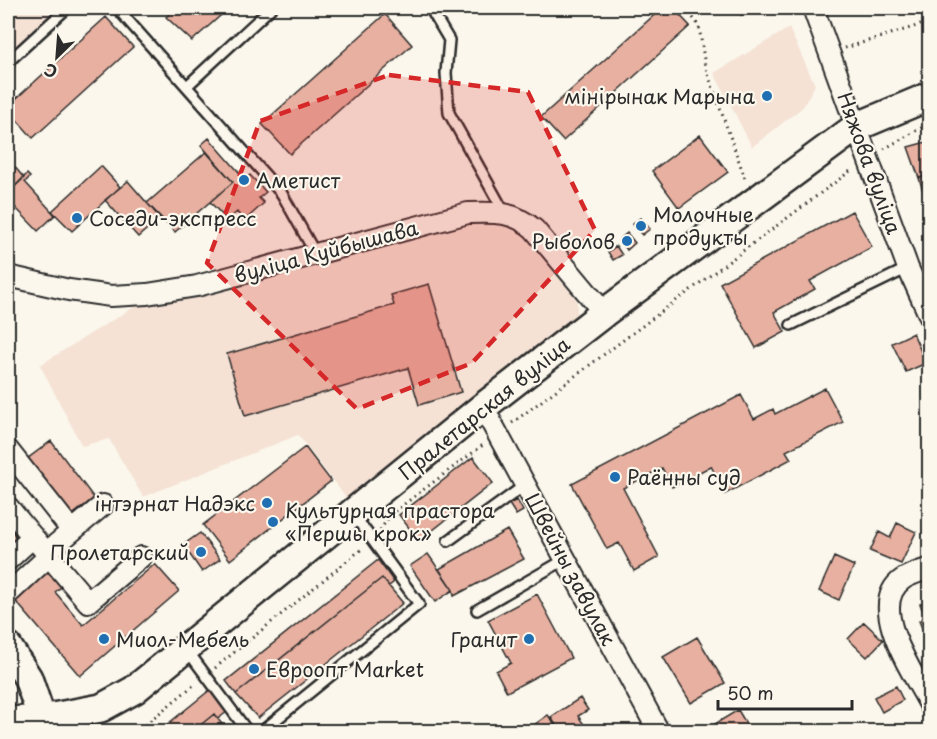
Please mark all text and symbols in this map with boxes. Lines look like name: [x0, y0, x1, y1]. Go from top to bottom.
north arrow: [27, 27, 87, 87]
text: С: [40, 58, 61, 85]
place label: мінірынак Марына: [565, 81, 756, 111]
street label: Няжова вуліца: [830, 88, 910, 239]
marker: мінірынак Марына: [760, 89, 774, 103]
place label: Аметист: [256, 165, 341, 195]
marker: Аметист: [237, 173, 251, 187]
place label: Молочные продукты: [653, 199, 754, 252]
place label: Соседи-экспресс: [89, 203, 257, 233]
marker: Соседи-экспресс: [70, 211, 84, 225]
street label: вуліца Куйбышава: [231, 212, 422, 290]
marker: Молочные продукты: [634, 219, 648, 233]
place label: Рыболов: [532, 226, 615, 256]
marker: Рыболов: [620, 234, 634, 248]
street label: Пралетарская вуліца: [392, 329, 577, 487]
place label: Раённы суд: [627, 462, 741, 492]
marker: Раённы суд: [608, 470, 622, 484]
street label: Швейны завулак: [518, 487, 624, 651]
place label: інтэрнат Надэкс: [95, 488, 255, 518]
place label: Культурная прастора «Першы крок»: [285, 495, 495, 548]
marker: інтэрнат Надэкс: [260, 496, 274, 510]
marker: Культурная прастора «Першы крок»: [266, 515, 280, 529]
place label: Пролетарский: [50, 537, 189, 567]
marker: Пролетарский: [194, 545, 208, 559]
place label: Миол-Мебель: [116, 624, 249, 654]
place label: Гранит: [451, 624, 518, 654]
marker: Миол-Мебель: [97, 632, 111, 646]
marker: Гранит: [522, 632, 536, 646]
place label: Евроопт Market: [266, 654, 424, 684]
marker: Евроопт Market: [247, 662, 261, 676]
scale bar: [718, 673, 852, 711]
text: 50 m: [727, 679, 774, 706]

